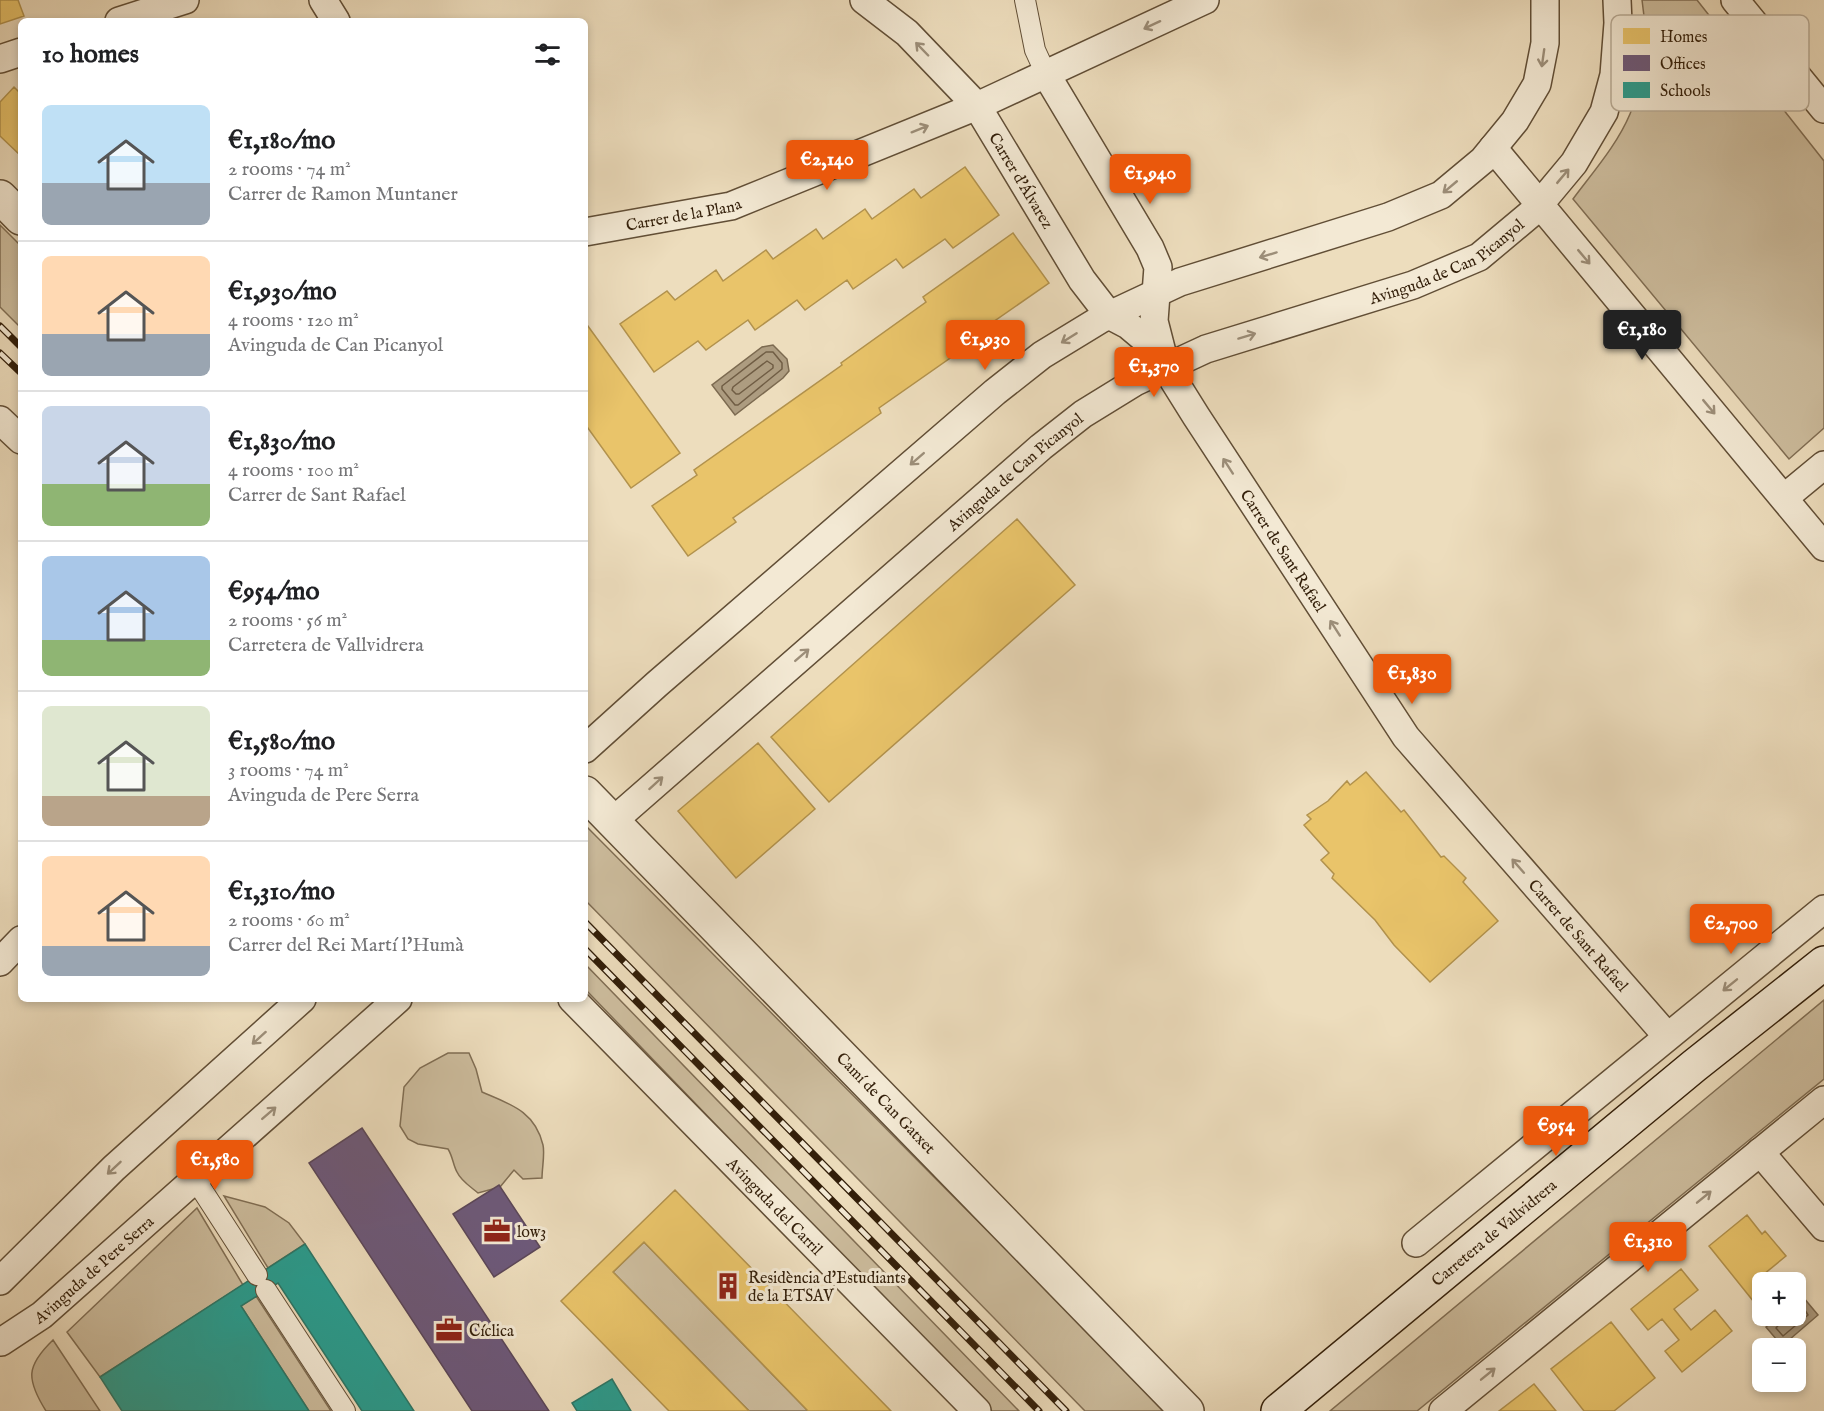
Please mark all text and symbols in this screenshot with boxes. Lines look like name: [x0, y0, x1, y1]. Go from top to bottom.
legend: [1611, 15, 1809, 111]
one-way arrow: [1143, 20, 1161, 31]
text: Homes: [1660, 28, 1708, 48]
text: 10 homes: [42, 38, 139, 71]
icon: filters: [531, 38, 564, 71]
one-way arrow: [915, 41, 929, 56]
one-way arrow: [1537, 48, 1548, 68]
text: Offices: [1660, 55, 1706, 75]
text: Schools: [1660, 82, 1711, 102]
one-way arrow: [910, 123, 929, 134]
text: €1,180/mo: [228, 124, 335, 157]
icon: home: [90, 129, 162, 201]
street label: Carrer d'Álvarez: [983, 130, 1057, 233]
pin: €2,140: [778, 140, 876, 191]
text: €2,140: [800, 147, 854, 172]
pin: €1,940: [1101, 154, 1199, 205]
text: 2 rooms · 74 m²: [228, 157, 351, 182]
text: €1,940: [1124, 161, 1176, 186]
one-way arrow: [1556, 169, 1570, 184]
one-way arrow: [1442, 181, 1458, 194]
text: Carrer de Ramon Muntaner: [228, 182, 458, 207]
street label: Carrer de la Plana: [624, 195, 745, 237]
street label: Avinguda de Can Picanyol: [1366, 215, 1530, 310]
one-way arrow: [1578, 249, 1591, 265]
one-way arrow: [1259, 250, 1278, 261]
text: €1,930/mo: [228, 275, 337, 308]
icon: home: [90, 280, 162, 352]
text: 4 rooms · 120 m²: [228, 308, 359, 333]
pin: €1,180: [1593, 310, 1691, 361]
text: €1,180: [1617, 317, 1667, 342]
pin: €1,930: [936, 320, 1034, 371]
text: €1,930: [960, 327, 1010, 352]
one-way arrow: [1237, 330, 1256, 341]
one-way arrow: [1061, 332, 1078, 344]
text: Avinguda de Can Picanyol: [228, 333, 443, 358]
pin: €1,370: [1105, 347, 1203, 398]
text: €1,370: [1128, 354, 1180, 379]
one-way arrow: [1702, 399, 1715, 415]
street label: Avinguda de Can Picanyol: [943, 409, 1088, 537]
text: €1,830/mo: [228, 425, 335, 458]
icon: home: [90, 430, 162, 502]
one-way arrow: [909, 453, 925, 466]
text: 4 rooms · 100 m²: [228, 458, 359, 483]
one-way arrow: [1222, 458, 1234, 474]
text: Carrer de Sant Rafael: [228, 483, 406, 508]
street label: Carrer de Sant Rafael: [1235, 486, 1330, 617]
text: €954/mo: [228, 575, 320, 608]
icon: home: [90, 580, 162, 652]
text: 2 rooms · 56 m²: [228, 608, 347, 633]
one-way arrow: [1329, 621, 1341, 637]
text: Carretera de Vallvidrera: [228, 633, 424, 658]
one-way arrow: [795, 648, 810, 662]
pin: €1,830: [1363, 654, 1461, 705]
text: €1,830: [1387, 661, 1437, 686]
text: €1,580/mo: [228, 725, 335, 758]
icon: home: [90, 730, 162, 802]
text: 3 rooms · 74 m²: [228, 758, 349, 783]
one-way arrow: [648, 776, 663, 790]
text: Avinguda de Pere Serra: [228, 783, 419, 808]
one-way arrow: [1511, 859, 1525, 874]
text: €1,310/mo: [228, 875, 335, 908]
street label: Carrer de Sant Rafael: [1523, 876, 1632, 997]
icon: home: [90, 880, 162, 952]
pin: €2,700: [1682, 904, 1780, 955]
text: 2 rooms · 60 m²: [228, 908, 350, 933]
text: €2,700: [1704, 911, 1758, 936]
text: Carrer del Rei Martí l'Humà: [228, 933, 464, 958]
one-way arrow: [1722, 979, 1738, 992]
one-way arrow: [252, 1031, 267, 1045]
street label: Camí de Can Gatxet: [831, 1049, 939, 1159]
one-way arrow: [261, 1106, 276, 1120]
pin: €954: [1520, 1106, 1592, 1157]
text: €954: [1537, 1113, 1575, 1138]
pin: €1,580: [166, 1140, 264, 1191]
text: €1,580: [190, 1147, 240, 1172]
street label: Avinguda del Carril: [721, 1154, 827, 1261]
one-way arrow: [106, 1161, 121, 1175]
street label: Carretera de Vallvidrera: [1428, 1176, 1562, 1292]
one-way arrow: [1696, 1191, 1712, 1204]
street label: Avinguda de Pere Serra: [30, 1212, 159, 1330]
office icon: low3: [482, 1216, 512, 1246]
pin: €1,310: [1599, 1222, 1697, 1273]
place label: low3: [517, 1223, 546, 1243]
text: €1,310: [1623, 1229, 1673, 1254]
place label: Residència d'Estudiants de la ETSAV: [748, 1269, 906, 1307]
building icon: Residència d'Estudiants de la ETSAV: [713, 1271, 743, 1301]
map controls: [1752, 1272, 1806, 1392]
button: +: [1752, 1272, 1806, 1326]
office icon: Cíclica: [434, 1315, 464, 1345]
place label: Cíclica: [469, 1322, 514, 1342]
button: −: [1752, 1338, 1806, 1392]
one-way arrow: [1480, 1367, 1495, 1381]

